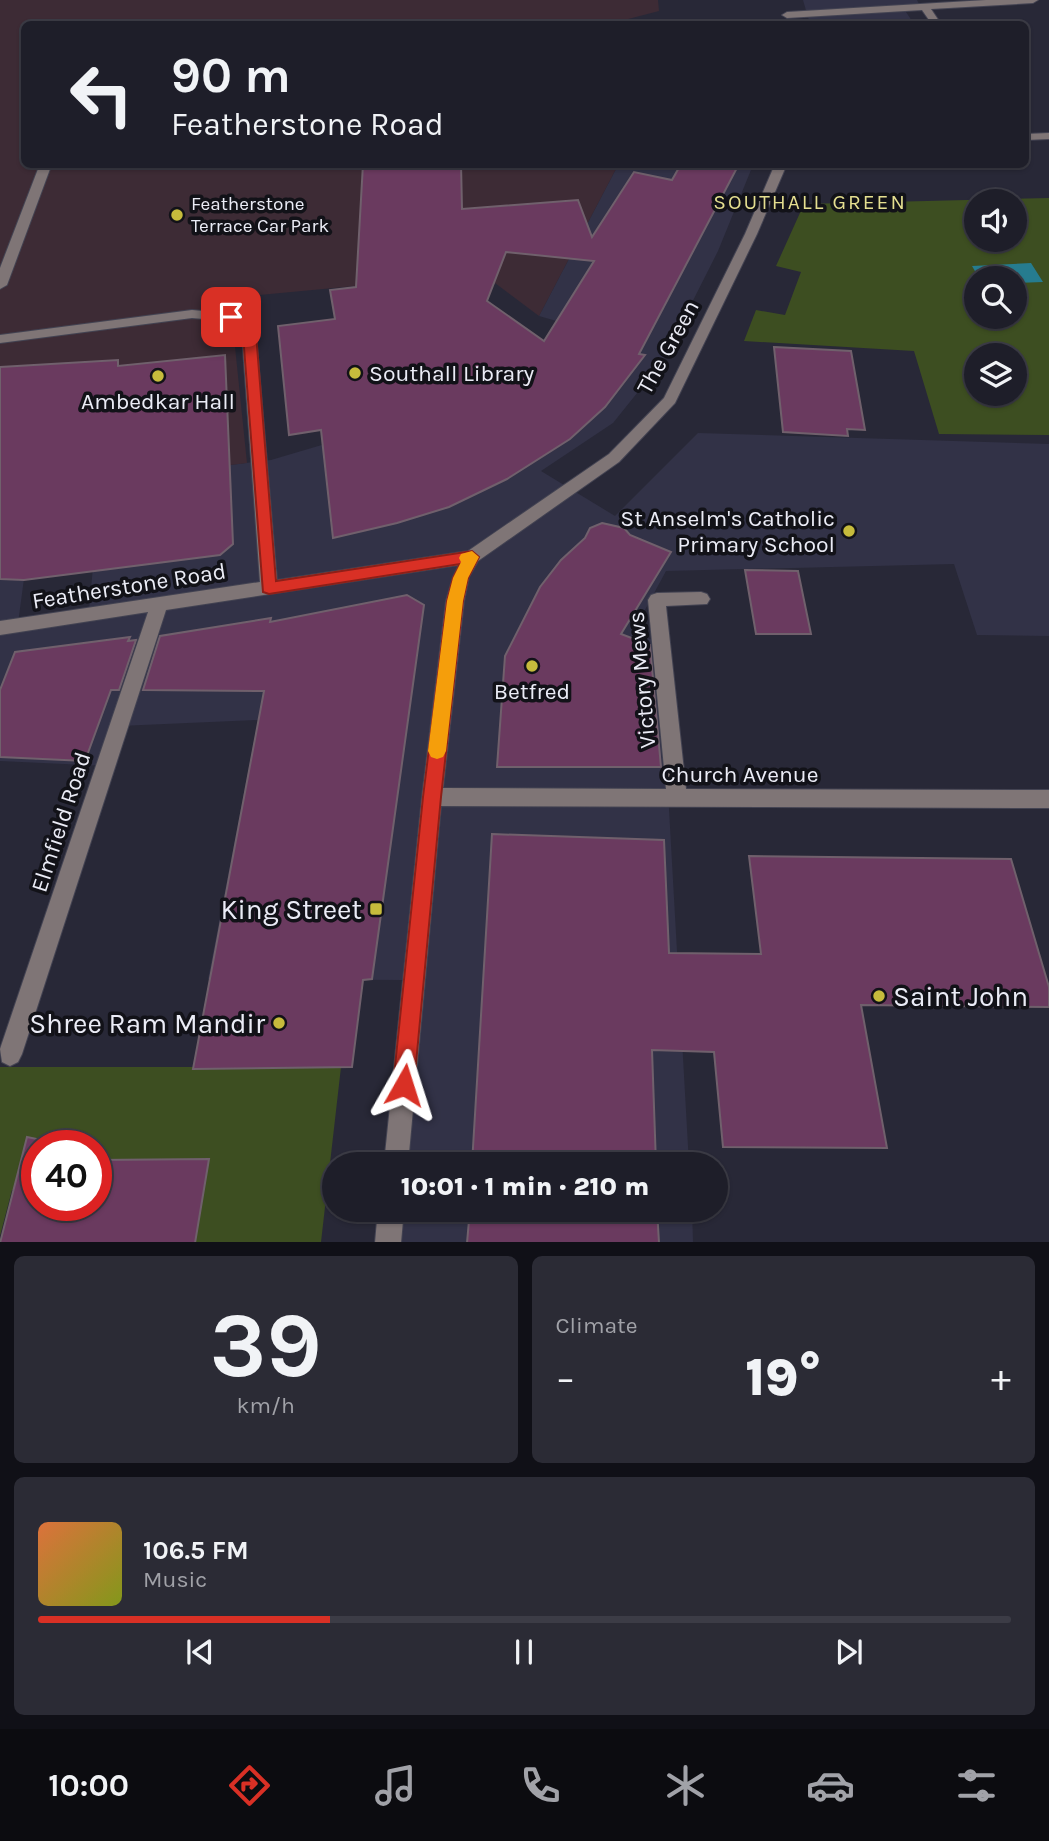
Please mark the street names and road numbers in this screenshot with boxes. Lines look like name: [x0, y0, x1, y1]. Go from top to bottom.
street label: The Green: [631, 295, 705, 399]
street label: Featherstone Road: [30, 557, 228, 615]
street label: Victory Mews: [623, 610, 661, 750]
street label: Elmfield Road: [26, 748, 96, 896]
street label: Church Avenue: [661, 761, 819, 788]

